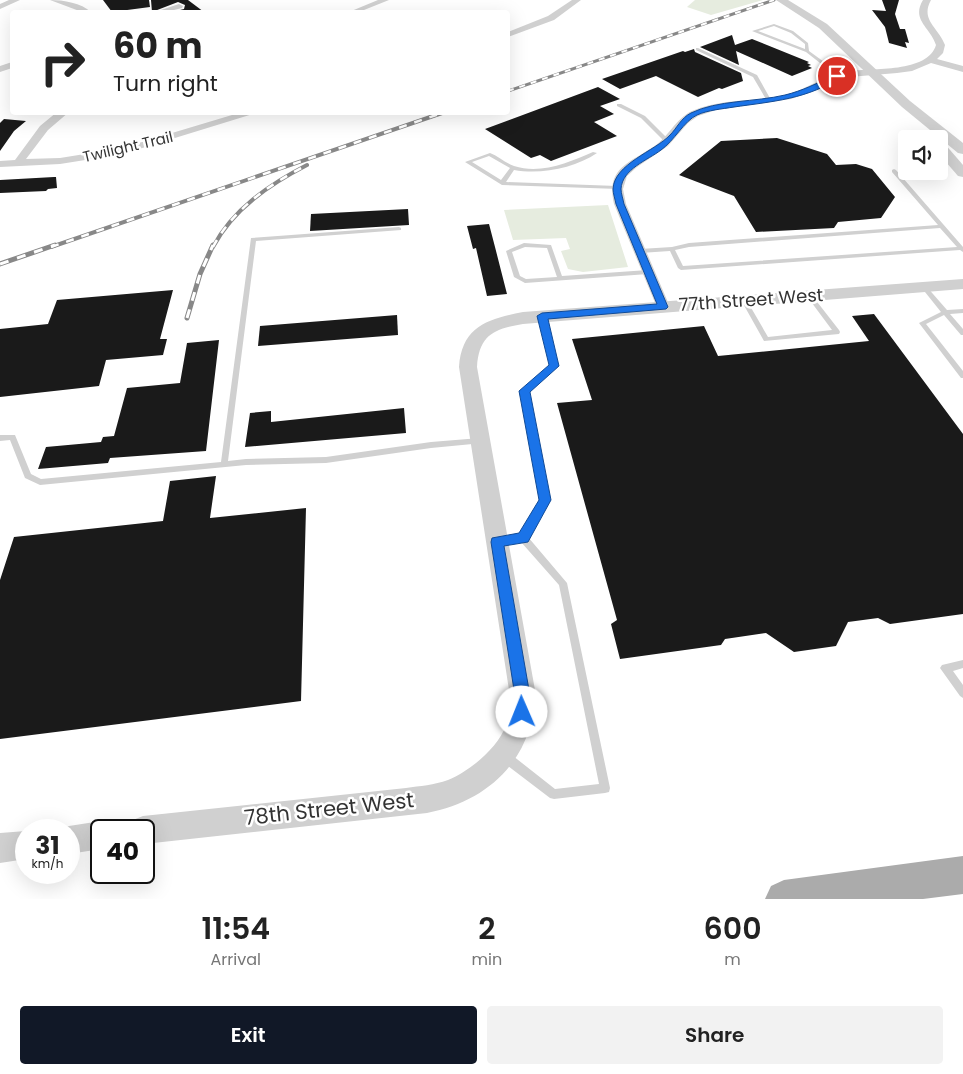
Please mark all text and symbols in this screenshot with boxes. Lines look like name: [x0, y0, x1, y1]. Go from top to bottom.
text: 60 m: [113, 21, 203, 70]
icon: right: [30, 30, 95, 95]
pin: [816, 55, 858, 97]
icon: arrive: [823, 62, 851, 90]
text: Turn right: [113, 68, 218, 99]
street label: Twilight Trail: [81, 126, 175, 167]
map controls: [898, 130, 948, 180]
button: sound: [898, 130, 948, 180]
street label: 77th Street West: [678, 282, 824, 317]
position arrow: [495, 685, 547, 737]
street label: 78th Street West: [243, 785, 415, 832]
speed limit sign: 40: [90, 819, 155, 884]
text: 31: [35, 828, 60, 863]
text: km/h: [32, 855, 63, 872]
text: 11:54: [201, 907, 270, 950]
text: 2: [478, 907, 495, 950]
text: 600: [704, 907, 762, 950]
text: Arrival: [211, 948, 261, 971]
text: min: [472, 948, 502, 971]
text: m: [724, 948, 741, 971]
button: Exit: [20, 1006, 477, 1064]
button: Share: [487, 1006, 943, 1064]

